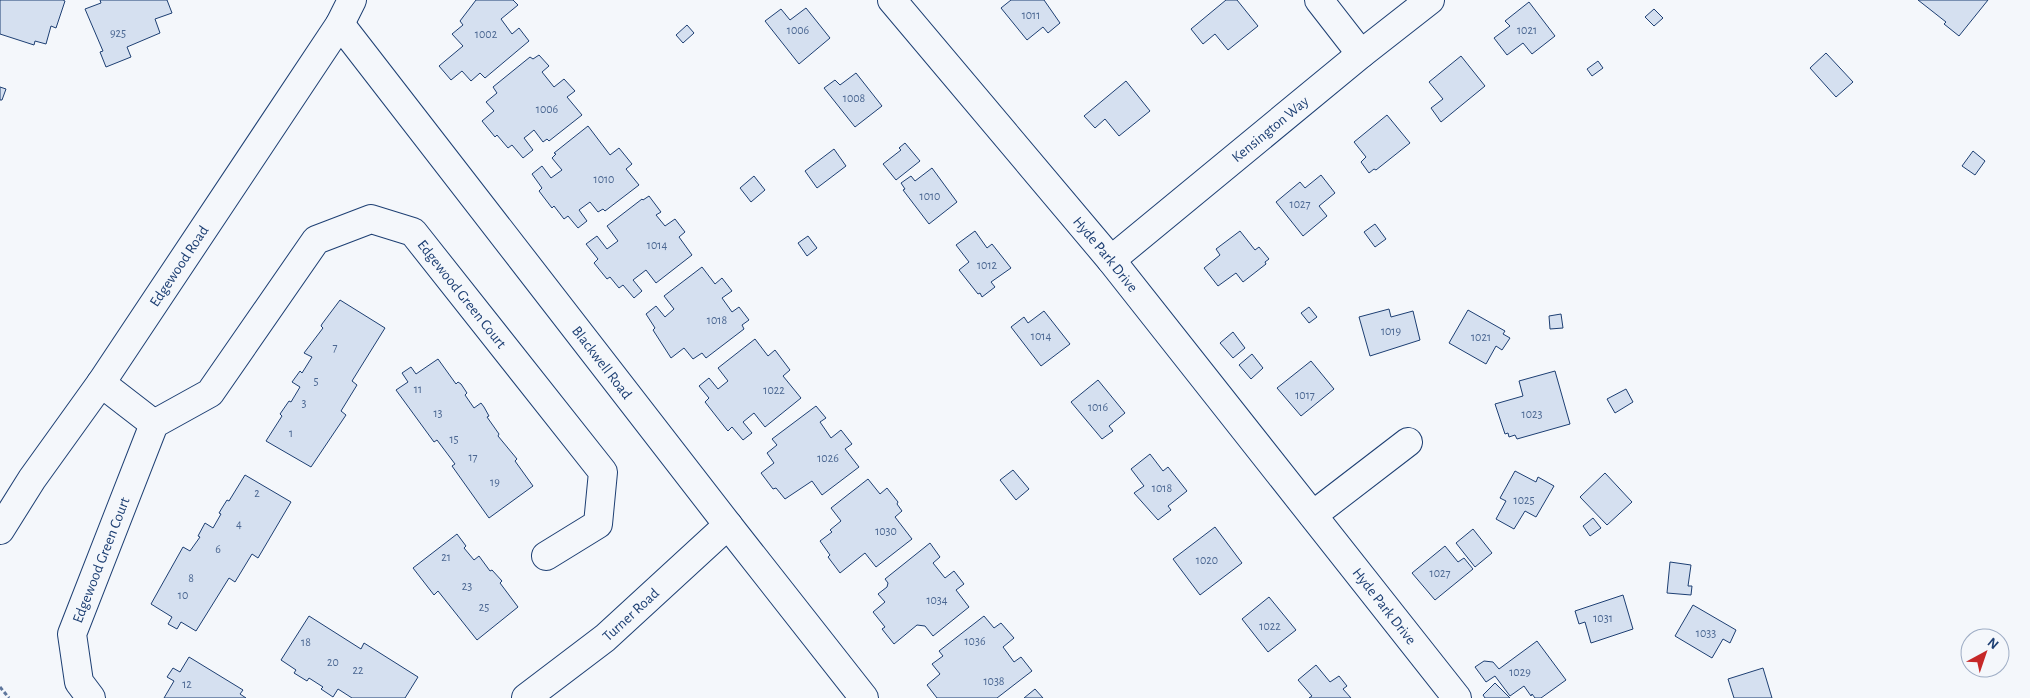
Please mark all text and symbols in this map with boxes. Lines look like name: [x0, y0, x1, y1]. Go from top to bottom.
house number: 1011: [1022, 9, 1040, 21]
house number: 1006: [787, 24, 810, 36]
house number: 1021: [1517, 24, 1537, 36]
house number: 925: [110, 27, 126, 39]
house number: 1002: [475, 28, 498, 40]
house number: 1008: [843, 92, 866, 104]
street label: Kensington Way: [1229, 93, 1312, 165]
house number: 1006: [536, 103, 559, 115]
house number: 1010: [594, 173, 614, 185]
house number: 1010: [920, 190, 940, 202]
house number: 1027: [1290, 198, 1310, 210]
street label: Hyde Park Drive: [1070, 214, 1140, 295]
street label: Edgewood Road: [147, 223, 212, 309]
street label: Edgewood Green Court: [414, 237, 509, 351]
house number: 1014: [647, 239, 667, 251]
house number: 1012: [977, 259, 998, 271]
house number: 1018: [707, 314, 727, 326]
street label: Blackwell Road: [569, 323, 635, 402]
house number: 1019: [1381, 325, 1401, 337]
house number: 1014: [1031, 330, 1051, 342]
house number: 1021: [1471, 331, 1491, 343]
house number: 7: [332, 341, 338, 353]
house number: 5: [313, 375, 319, 387]
house number: 11: [414, 383, 422, 395]
house number: 1022: [763, 384, 785, 396]
house number: 1017: [1295, 389, 1315, 401]
house number: 3: [302, 397, 307, 409]
house number: 1016: [1088, 401, 1108, 413]
house number: 13: [433, 407, 443, 419]
house number: 1023: [1522, 408, 1542, 420]
house number: 1: [289, 427, 293, 439]
house number: 15: [449, 433, 459, 445]
house number: 17: [468, 451, 478, 463]
house number: 1026: [817, 452, 839, 464]
house number: 19: [490, 476, 500, 488]
house number: 1018: [1152, 482, 1172, 494]
house number: 2: [254, 487, 260, 499]
house number: 1025: [1514, 494, 1534, 506]
street label: Edgewood Green Court: [70, 495, 133, 625]
house number: 4: [236, 518, 242, 530]
house number: 1030: [875, 525, 897, 537]
house number: 6: [215, 543, 221, 555]
house number: 21: [441, 551, 451, 563]
house number: 1020: [1196, 554, 1218, 566]
street label: Hyde Park Drive: [1349, 565, 1419, 648]
house number: 1027: [1430, 567, 1450, 579]
house number: 8: [188, 572, 194, 584]
house number: 23: [462, 580, 472, 592]
street label: Turner Road: [600, 585, 662, 644]
house number: 10: [178, 589, 188, 601]
house number: 1034: [926, 594, 948, 606]
house number: 25: [479, 601, 489, 613]
house number: 1031: [1593, 612, 1613, 624]
house number: 1022: [1259, 620, 1281, 632]
house number: 1033: [1696, 627, 1716, 639]
north arrow: [1960, 628, 2010, 678]
house number: 1036: [964, 635, 986, 647]
text: N: [1984, 635, 2001, 652]
house number: 18: [301, 636, 311, 648]
house number: 20: [327, 656, 339, 668]
house number: 22: [353, 664, 364, 676]
house number: 1029: [1509, 666, 1531, 678]
house number: 1038: [983, 675, 1005, 687]
house number: 12: [182, 678, 192, 690]

